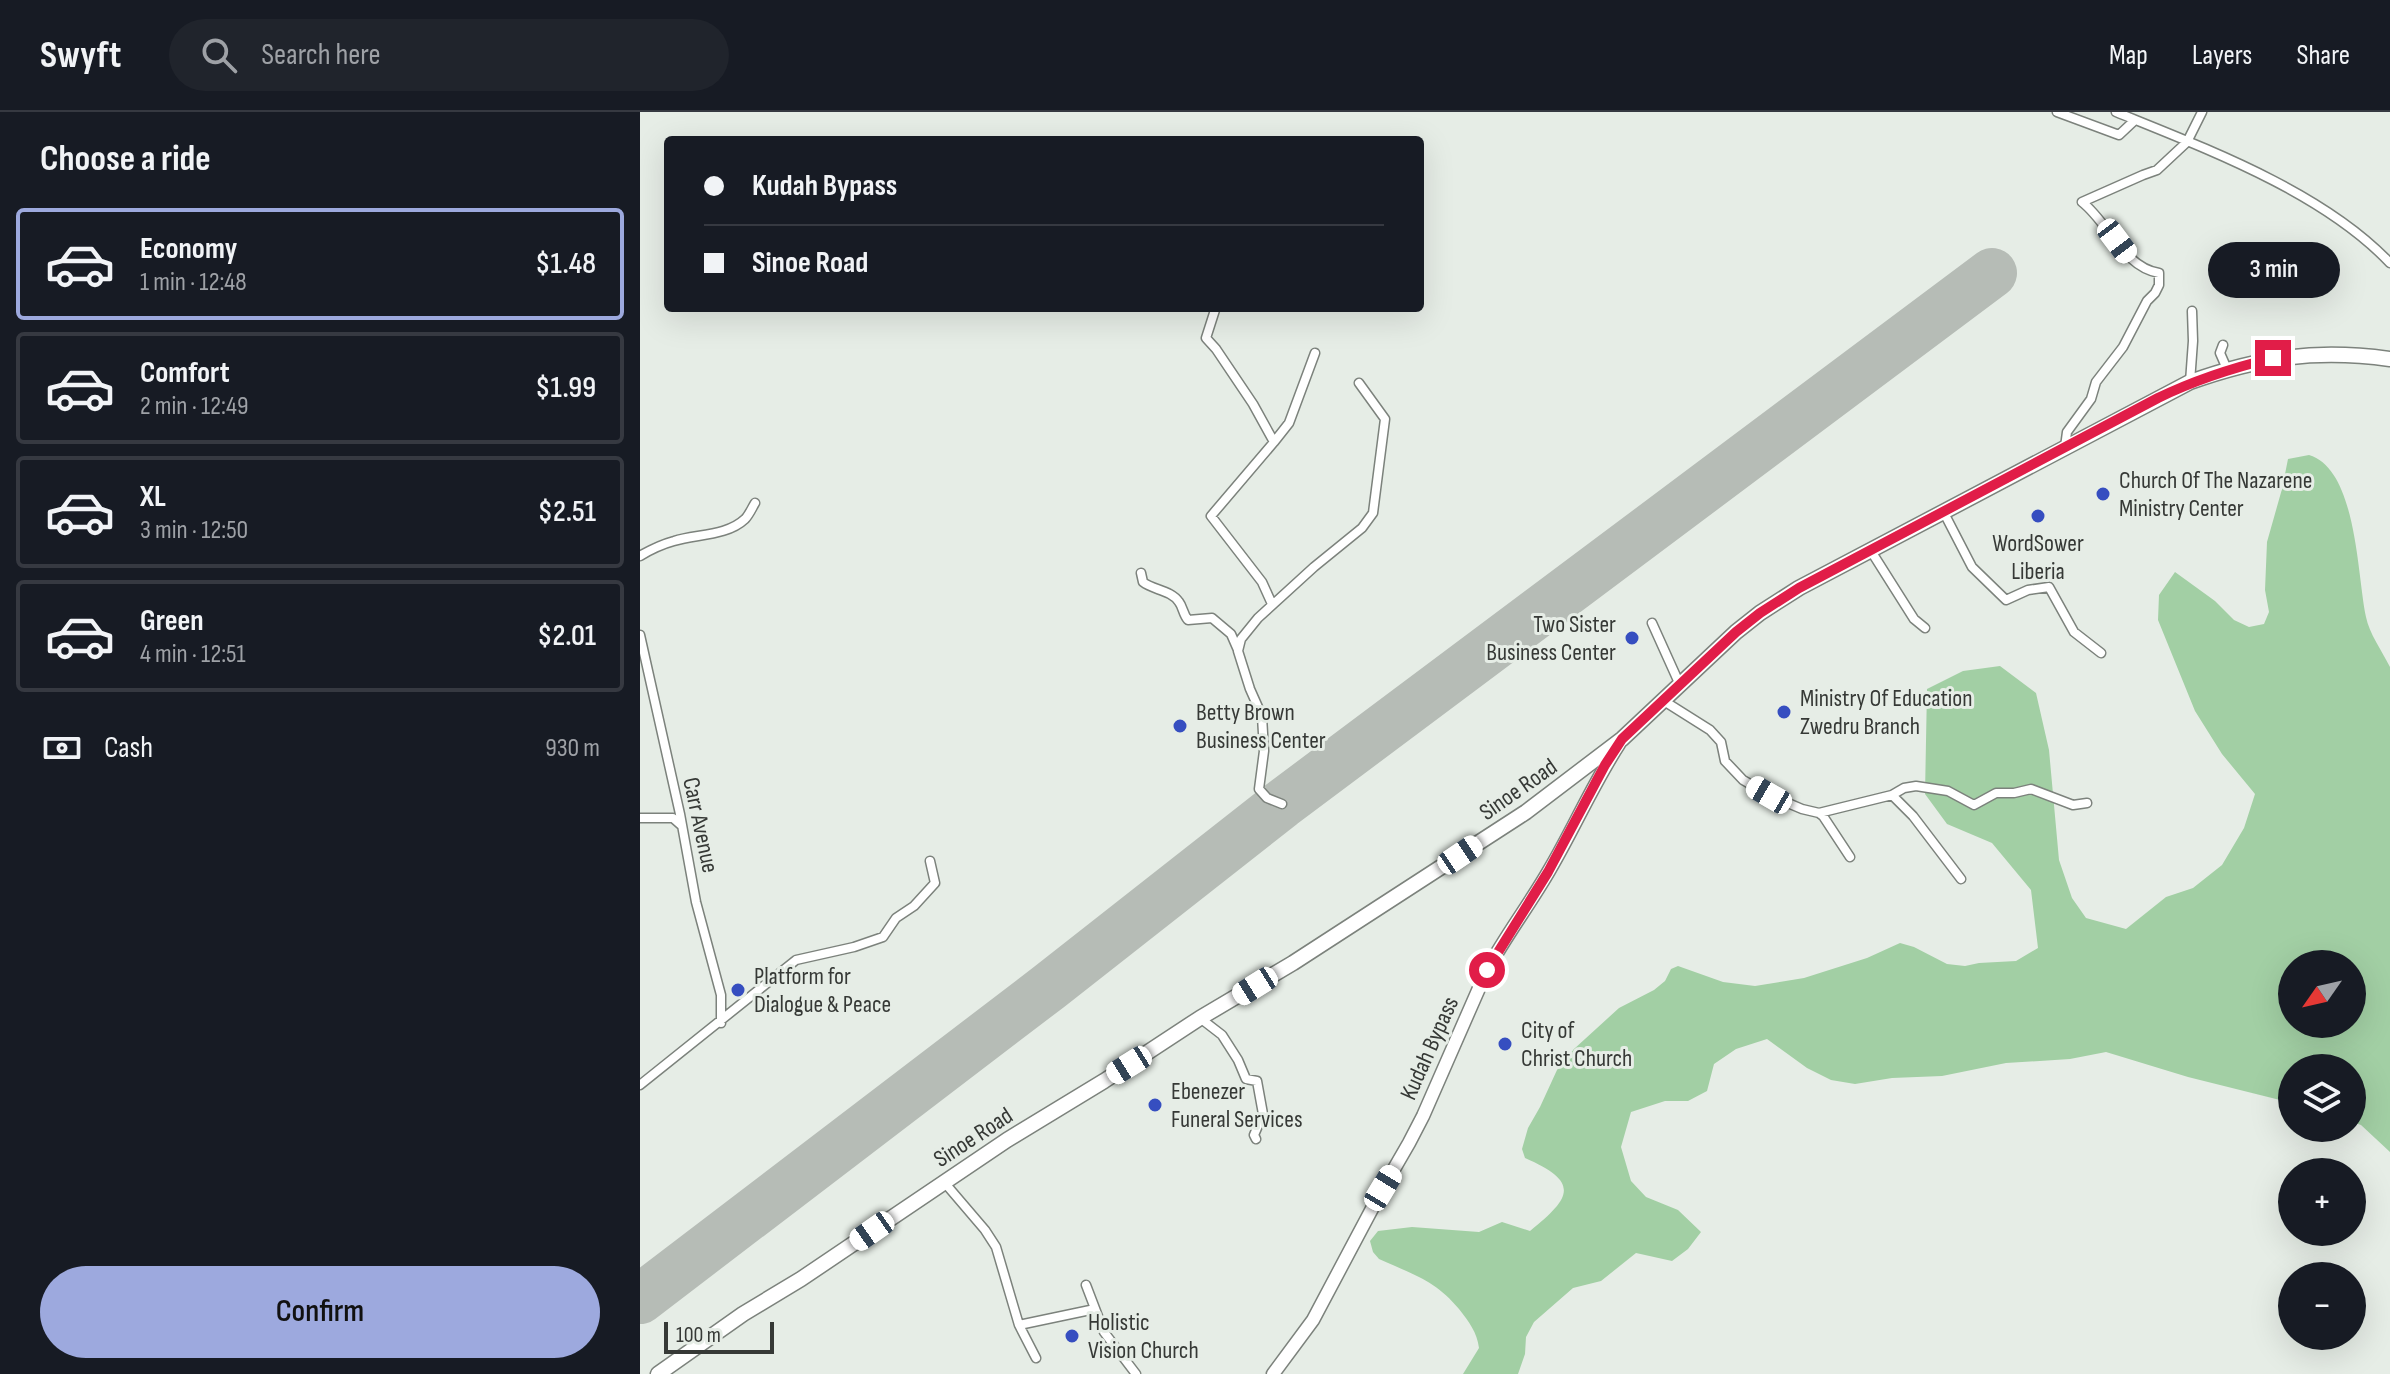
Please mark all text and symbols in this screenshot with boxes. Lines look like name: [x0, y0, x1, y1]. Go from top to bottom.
search box: [169, 19, 729, 91]
text: Swyft: [40, 33, 121, 78]
icon: search: [197, 33, 241, 77]
text: Search here: [261, 37, 381, 73]
text: Map: [2109, 39, 2148, 72]
text: Layers: [2192, 39, 2252, 72]
text: Share: [2296, 39, 2350, 72]
text: Choose a ride: [40, 138, 211, 181]
text: Kudah Bypass: [752, 168, 897, 204]
car: [2093, 215, 2141, 267]
icon: car: [44, 228, 116, 300]
text: Economy: [140, 231, 237, 267]
callout: 3 min: [2207, 242, 2339, 298]
text: Sinoe Road: [752, 245, 868, 281]
text: $1.48: [535, 246, 596, 282]
text: 3 min: [2250, 254, 2298, 285]
text: 1 min · 12:48: [140, 267, 247, 298]
route end: [2255, 340, 2291, 376]
icon: car: [44, 352, 116, 424]
text: Comfort: [140, 355, 230, 391]
text: $1.99: [535, 370, 596, 406]
text: 2 min · 12:49: [140, 391, 248, 422]
place label: Church Of The Nazarene Ministry Center: [2119, 466, 2312, 523]
icon: car: [44, 476, 116, 548]
text: XL: [140, 479, 166, 515]
marker: Church Of The Nazarene Ministry Center: [2094, 485, 2112, 503]
text: $2.51: [538, 494, 596, 530]
marker: WordSower Liberia: [2029, 507, 2047, 525]
text: 3 min · 12:50: [140, 515, 248, 546]
place label: WordSower Liberia: [1992, 529, 2084, 586]
icon: car: [44, 600, 116, 672]
text: Green: [140, 603, 204, 639]
place label: Two Sister Business Center: [1486, 610, 1616, 667]
text: $2.01: [537, 618, 596, 654]
marker: Two Sister Business Center: [1623, 629, 1641, 647]
text: 4 min · 12:51: [140, 639, 246, 670]
place label: Ministry Of Education Zwedru Branch: [1800, 684, 1972, 741]
place label: Betty Brown Business Center: [1196, 698, 1326, 755]
marker: Ministry Of Education Zwedru Branch: [1775, 703, 1793, 721]
marker: Betty Brown Business Center: [1171, 717, 1189, 735]
icon: cash: [40, 726, 84, 770]
text: Cash: [104, 730, 153, 766]
text: 930 m: [545, 733, 600, 764]
street label: Sinoe Road: [1474, 752, 1563, 827]
car: [1742, 773, 1796, 817]
street label: Carr Avenue: [676, 775, 725, 875]
car: [1433, 832, 1487, 878]
north arrow: [2278, 950, 2366, 1038]
map controls: [2278, 950, 2366, 1350]
route start: [1469, 952, 1505, 988]
place label: Platform for Dialogue & Peace: [754, 962, 891, 1019]
car: [1228, 963, 1282, 1009]
marker: Platform for Dialogue & Peace: [729, 981, 747, 999]
street label: Kudah Bypass: [1394, 992, 1465, 1104]
place label: City of Christ Church: [1521, 1016, 1632, 1073]
marker: City of Christ Church: [1496, 1035, 1514, 1053]
car: [1102, 1042, 1156, 1088]
button: layers: [2278, 1054, 2366, 1142]
place label: Ebenezer Funeral Services: [1171, 1077, 1303, 1134]
marker: Ebenezer Funeral Services: [1146, 1096, 1164, 1114]
street label: Sinoe Road: [928, 1101, 1018, 1174]
button: +: [2278, 1158, 2366, 1246]
car: [1360, 1161, 1406, 1215]
car: [845, 1207, 899, 1255]
button: −: [2278, 1262, 2366, 1350]
button: Confirm: [40, 1266, 600, 1358]
place label: Holistic Vision Church: [1088, 1308, 1199, 1365]
scale bar: [664, 1318, 774, 1354]
text: 100 m: [676, 1322, 721, 1349]
marker: Holistic Vision Church: [1063, 1327, 1081, 1345]

